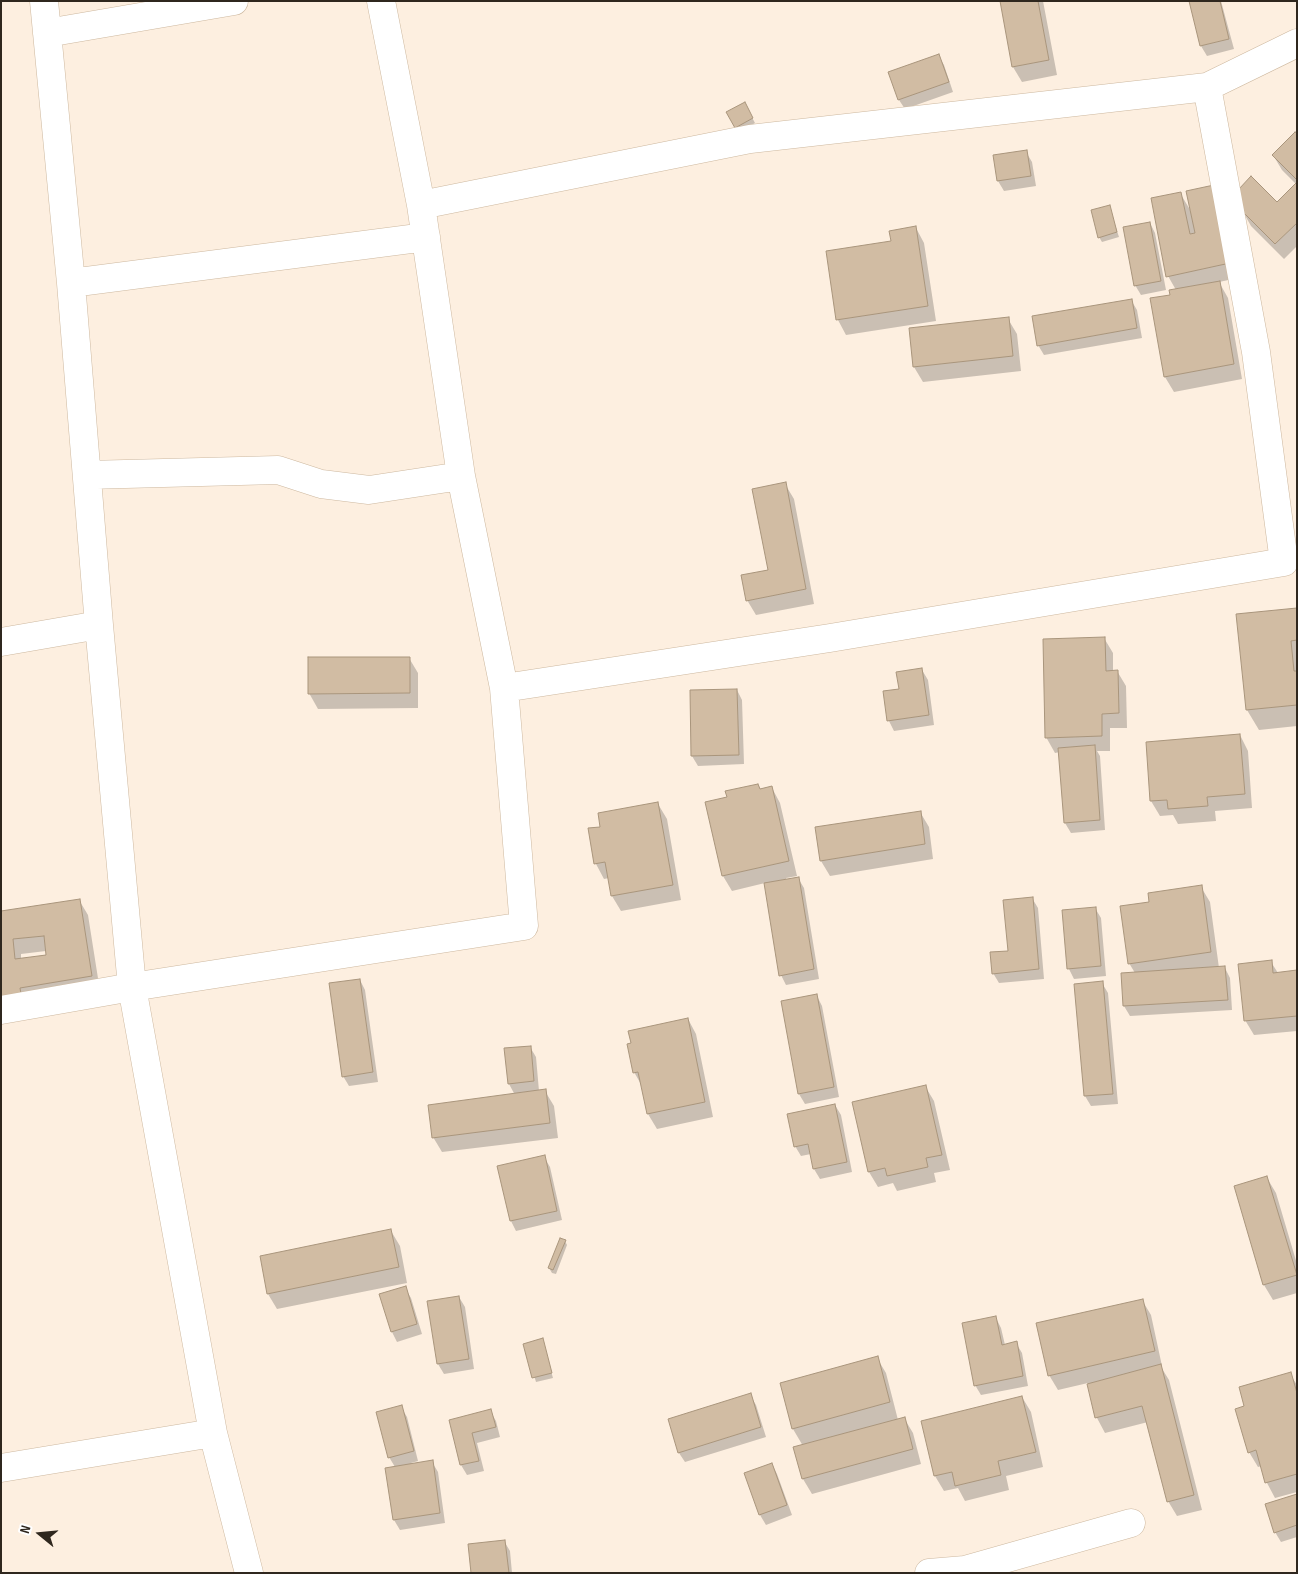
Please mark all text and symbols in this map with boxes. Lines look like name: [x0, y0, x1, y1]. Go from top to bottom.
north arrow: [15, 1509, 65, 1559]
text: N: [16, 1523, 34, 1536]

